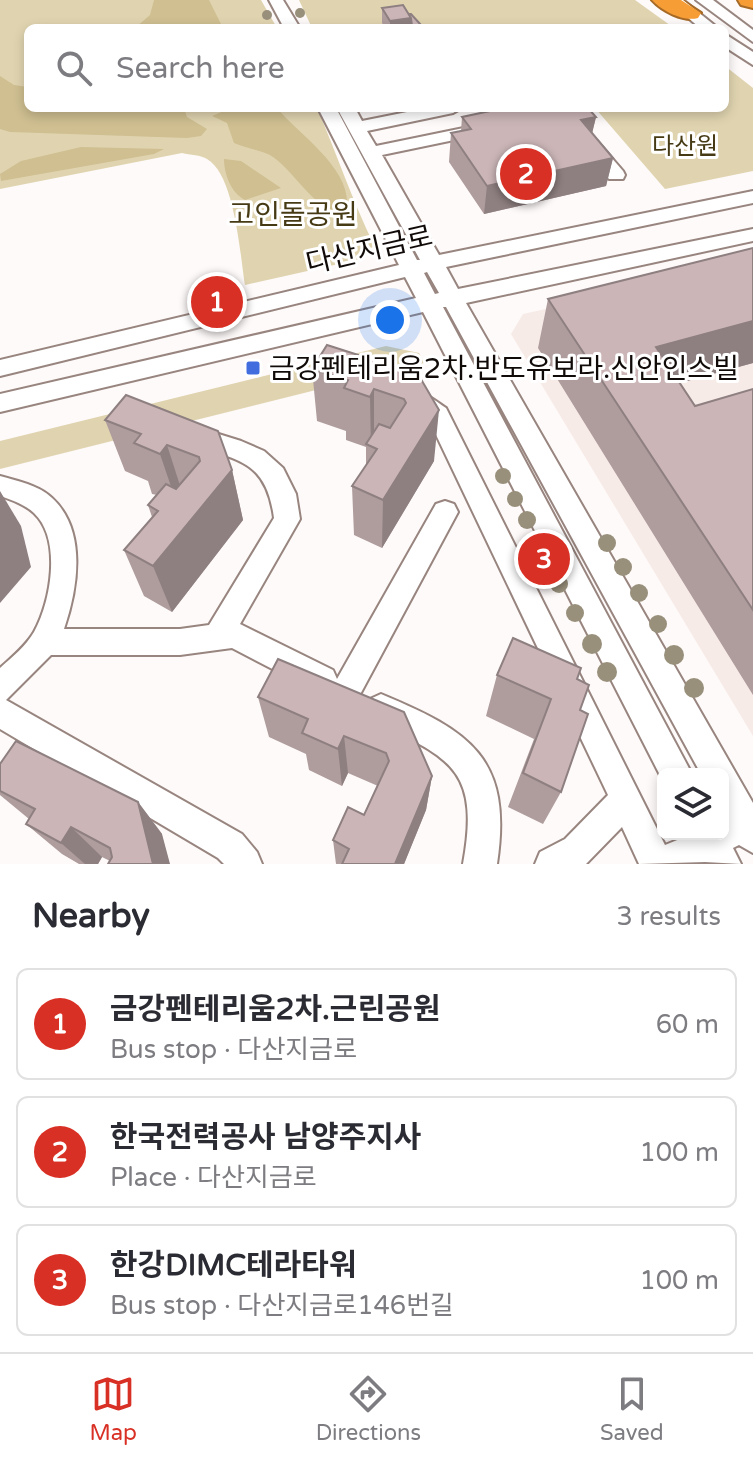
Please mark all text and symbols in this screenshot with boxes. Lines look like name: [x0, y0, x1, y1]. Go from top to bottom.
search box: [24, 24, 729, 112]
icon: search: [52, 46, 96, 90]
text: Search here: [116, 50, 285, 87]
park label: 다산원: [652, 132, 718, 161]
pin: 2: [500, 144, 552, 204]
park label: 고인돌공원: [229, 198, 357, 232]
street label: 다산지금로: [303, 219, 436, 281]
pin: 1: [191, 272, 243, 332]
your location: [370, 300, 410, 340]
place label: 금강펜테리움2차.반도유보라.신안인스빌: [269, 352, 739, 386]
marker: 금강펜테리움2차.반도유보라.신안인스빌: [244, 359, 262, 377]
pin: 3: [518, 529, 570, 589]
map controls: [657, 768, 729, 840]
button: layers: [657, 768, 729, 840]
text: Nearby: [32, 896, 150, 937]
text: 3 results: [616, 901, 721, 932]
text: 금강펜테리움2차.근린공원: [110, 991, 440, 1028]
text: 1: [52, 1009, 68, 1040]
text: 60 m: [656, 1009, 719, 1040]
text: Bus stop · 다산지금로: [110, 1034, 357, 1065]
text: 한국전력공사 남양주지사: [110, 1119, 421, 1156]
text: 2: [52, 1137, 68, 1168]
text: 100 m: [639, 1137, 719, 1168]
text: Place · 다산지금로: [110, 1162, 317, 1193]
text: 한강DIMC테라타워: [110, 1247, 357, 1284]
text: 3: [52, 1265, 68, 1296]
text: 100 m: [639, 1265, 719, 1296]
text: Bus stop · 다산지금로146번길: [110, 1290, 454, 1321]
tab: Map: [89, 1372, 137, 1446]
tab: Directions: [316, 1372, 421, 1446]
tab: Saved: [600, 1372, 664, 1446]

